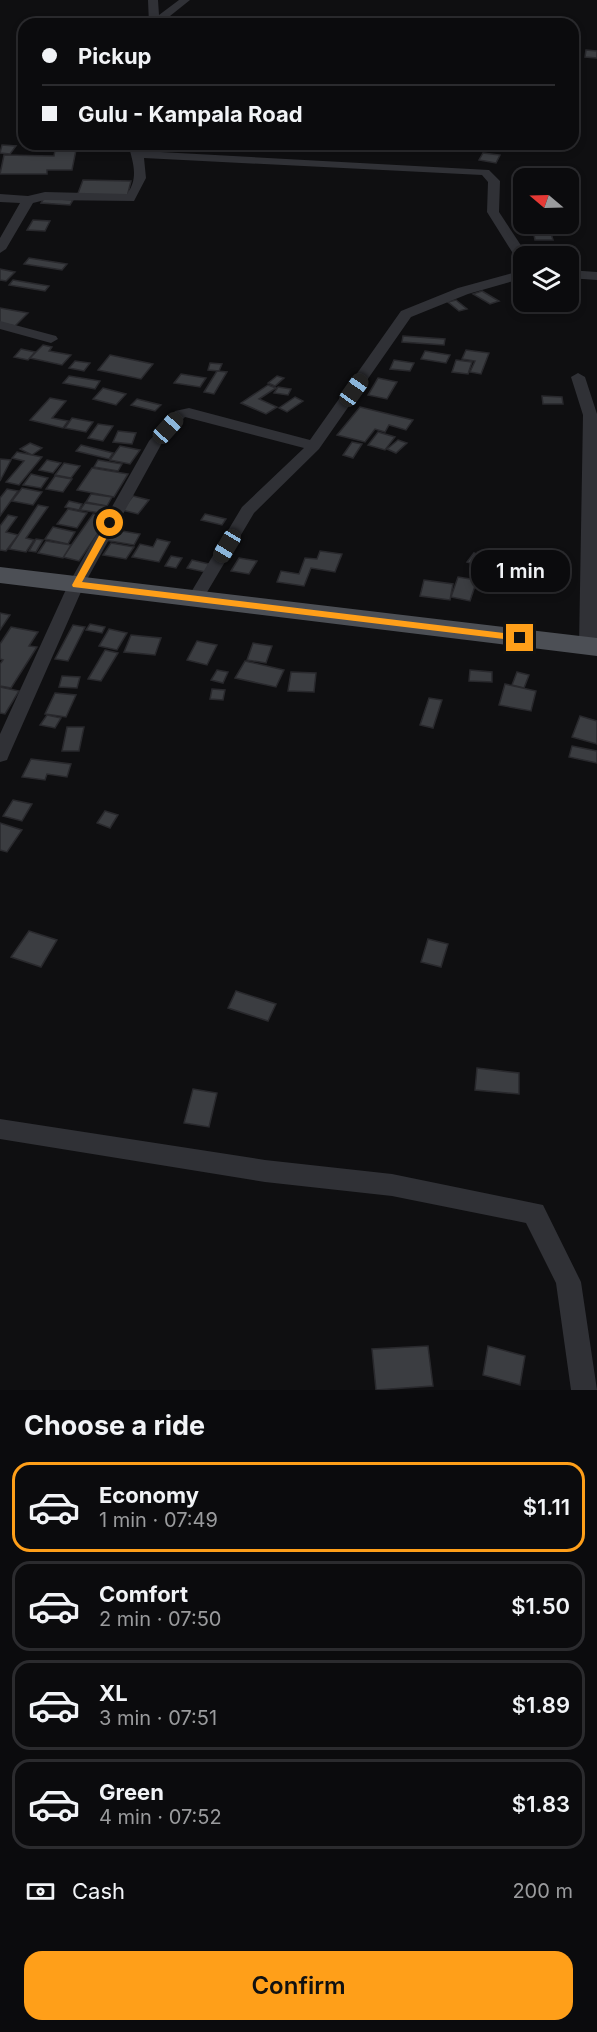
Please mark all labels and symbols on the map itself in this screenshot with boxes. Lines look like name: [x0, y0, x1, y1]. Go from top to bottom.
north arrow: [513, 168, 579, 234]
car: [336, 370, 372, 410]
car: [149, 409, 187, 447]
route start: [96, 509, 123, 536]
car: [210, 526, 244, 566]
callout: 1 min: [470, 551, 570, 593]
route end: [506, 624, 533, 651]

